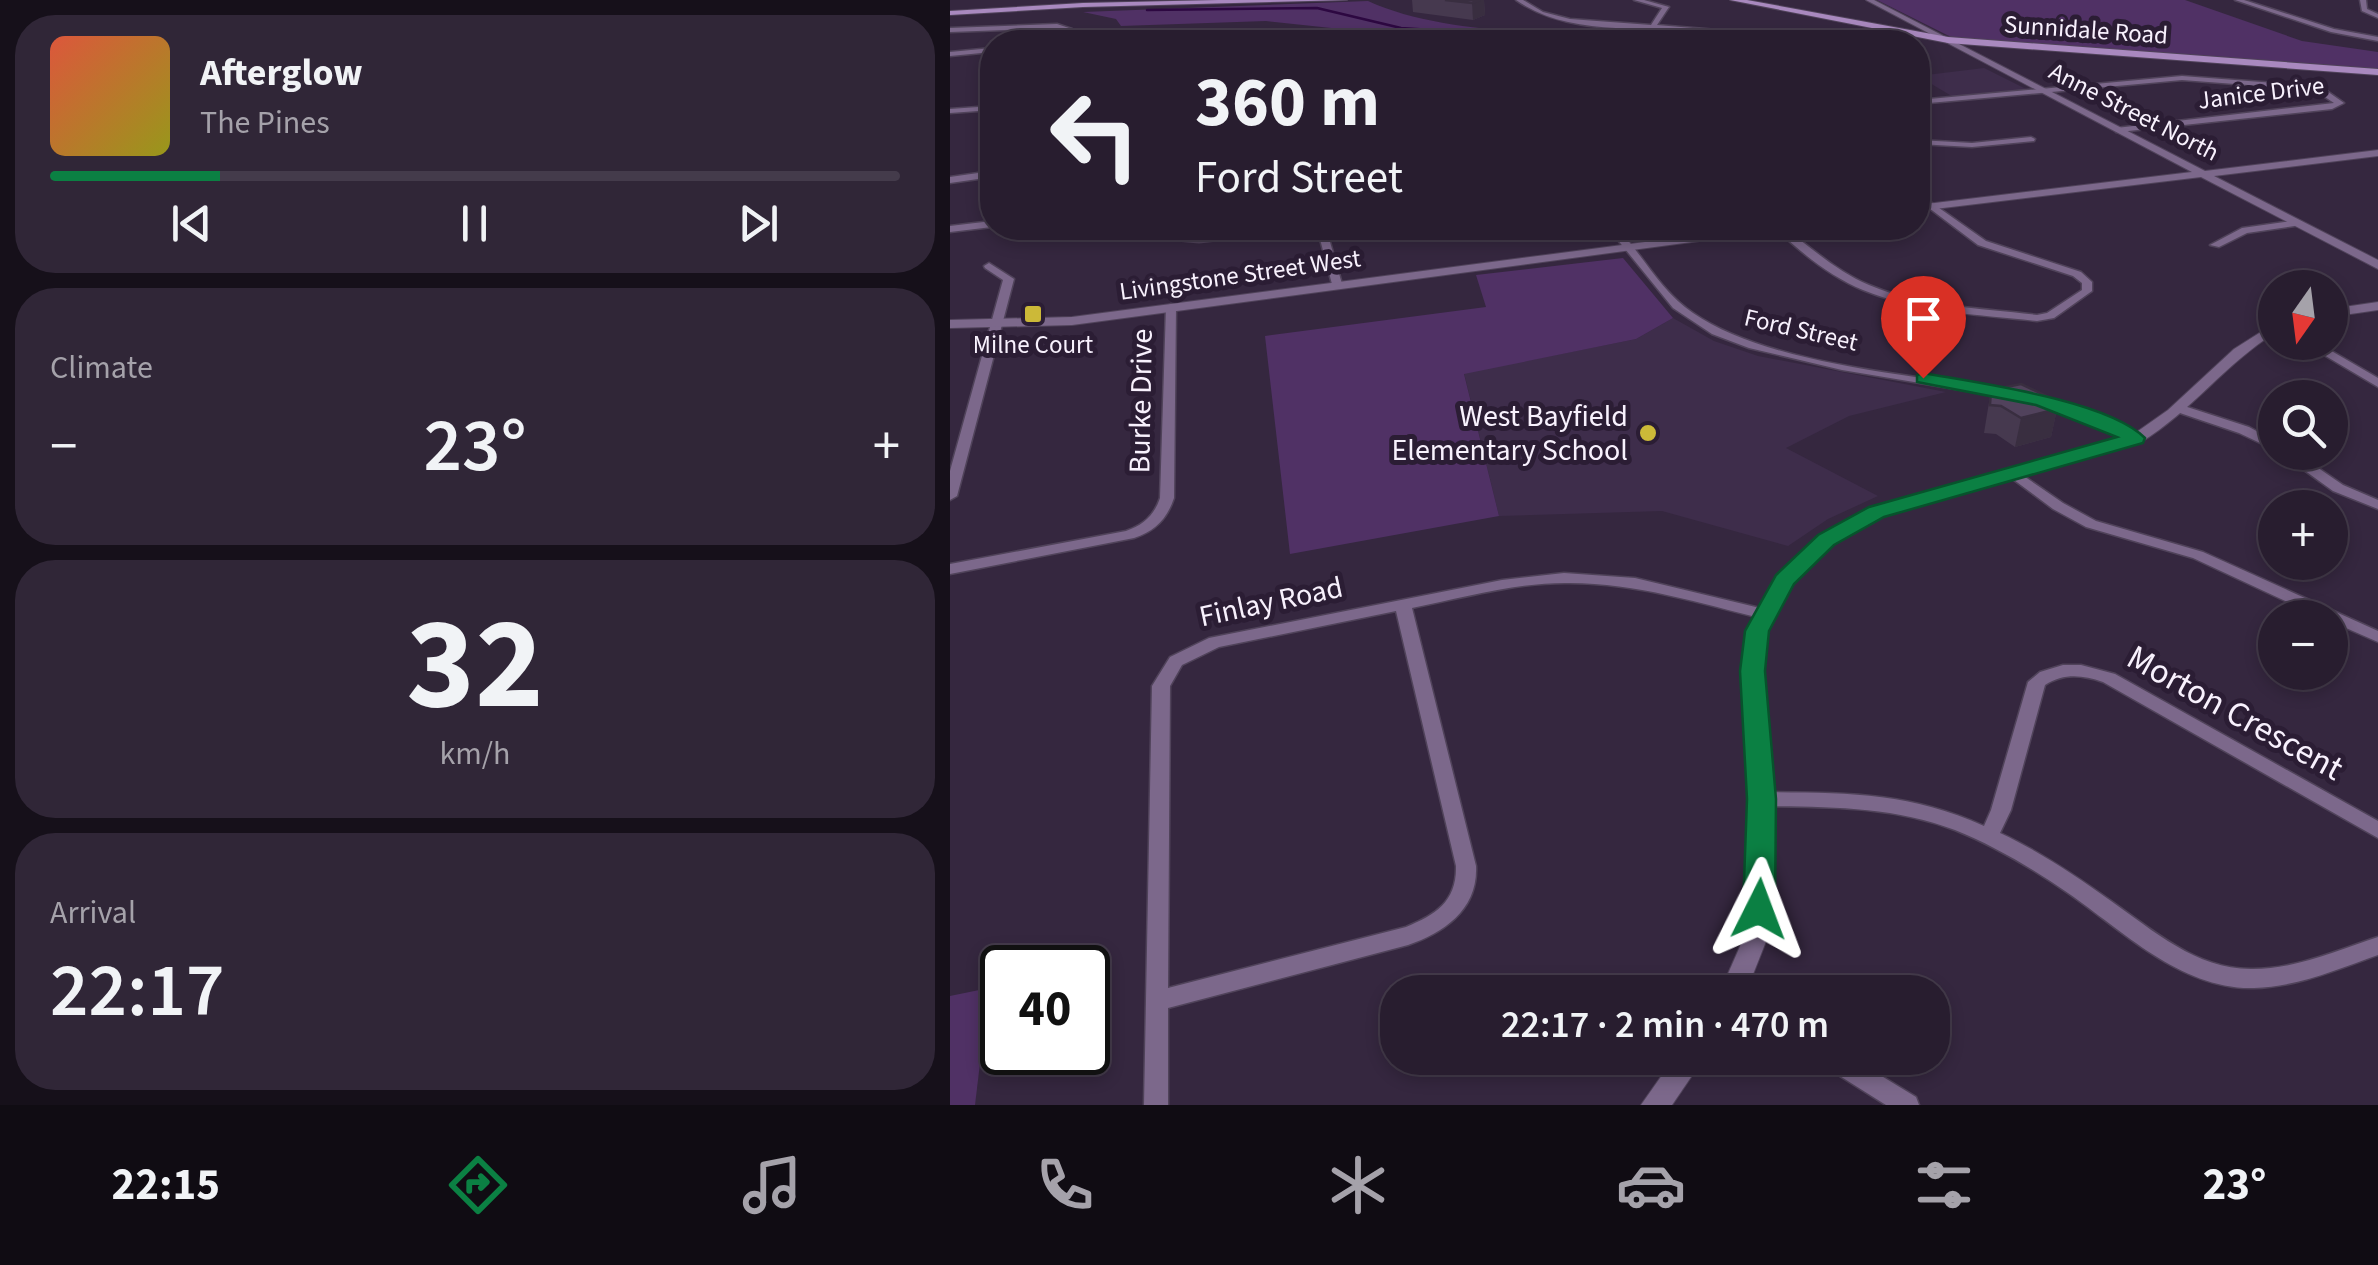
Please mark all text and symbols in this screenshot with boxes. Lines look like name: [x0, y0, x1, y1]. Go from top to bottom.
street label: Sunnidale Road: [2003, 6, 2169, 54]
text: Afterglow: [200, 46, 363, 100]
text: 360 m: [1195, 53, 1380, 153]
street label: Anne Street North: [2043, 54, 2225, 170]
street label: Janice Drive: [2196, 67, 2326, 119]
icon: left: [1030, 70, 1160, 200]
text: The Pines: [200, 100, 330, 146]
text: Ford Street: [1195, 146, 1403, 210]
icon: previous: [164, 196, 219, 251]
icon: pause: [447, 196, 502, 251]
icon: next: [731, 196, 786, 251]
street label: Livingstone Street West: [1117, 240, 1363, 310]
north arrow: [2258, 270, 2348, 360]
map controls: [2258, 270, 2348, 690]
pin: [1881, 276, 1966, 379]
icon: arrive: [1896, 291, 1951, 346]
street label: Ford Street: [1741, 299, 1862, 361]
marker: Milne Court: [1022, 303, 1044, 325]
place label: Milne Court: [973, 327, 1094, 363]
street label: Burke Drive: [1118, 328, 1164, 474]
text: Climate: [50, 345, 153, 391]
button: search: [2258, 380, 2348, 470]
text: 23°: [423, 393, 527, 500]
place label: West Bayfield Elementary School: [1392, 395, 1628, 472]
text: −: [50, 408, 77, 486]
text: +: [873, 408, 900, 486]
marker: West Bayfield Elementary School: [1637, 422, 1659, 444]
button: +: [2258, 490, 2348, 580]
street label: Finlay Road: [1195, 566, 1347, 638]
text: 32: [406, 573, 544, 758]
button: −: [2258, 600, 2348, 690]
street label: Morton Crescent: [2118, 633, 2352, 793]
text: km/h: [440, 731, 510, 777]
position arrow: [1707, 857, 1811, 961]
text: Arrival: [50, 890, 136, 936]
text: 22:17: [50, 938, 225, 1045]
speed limit sign: 40: [980, 945, 1110, 1075]
text: 22:17 · 2 min · 470 m: [1501, 998, 1829, 1052]
icon: directions: [443, 1150, 513, 1220]
icon: music: [737, 1150, 807, 1220]
icon: phone: [1030, 1150, 1100, 1220]
icon: climate: [1323, 1150, 1393, 1220]
icon: car: [1616, 1150, 1686, 1220]
icon: filters: [1909, 1150, 1979, 1220]
text: 22:15: [112, 1153, 220, 1217]
text: 23°: [2202, 1153, 2266, 1217]

